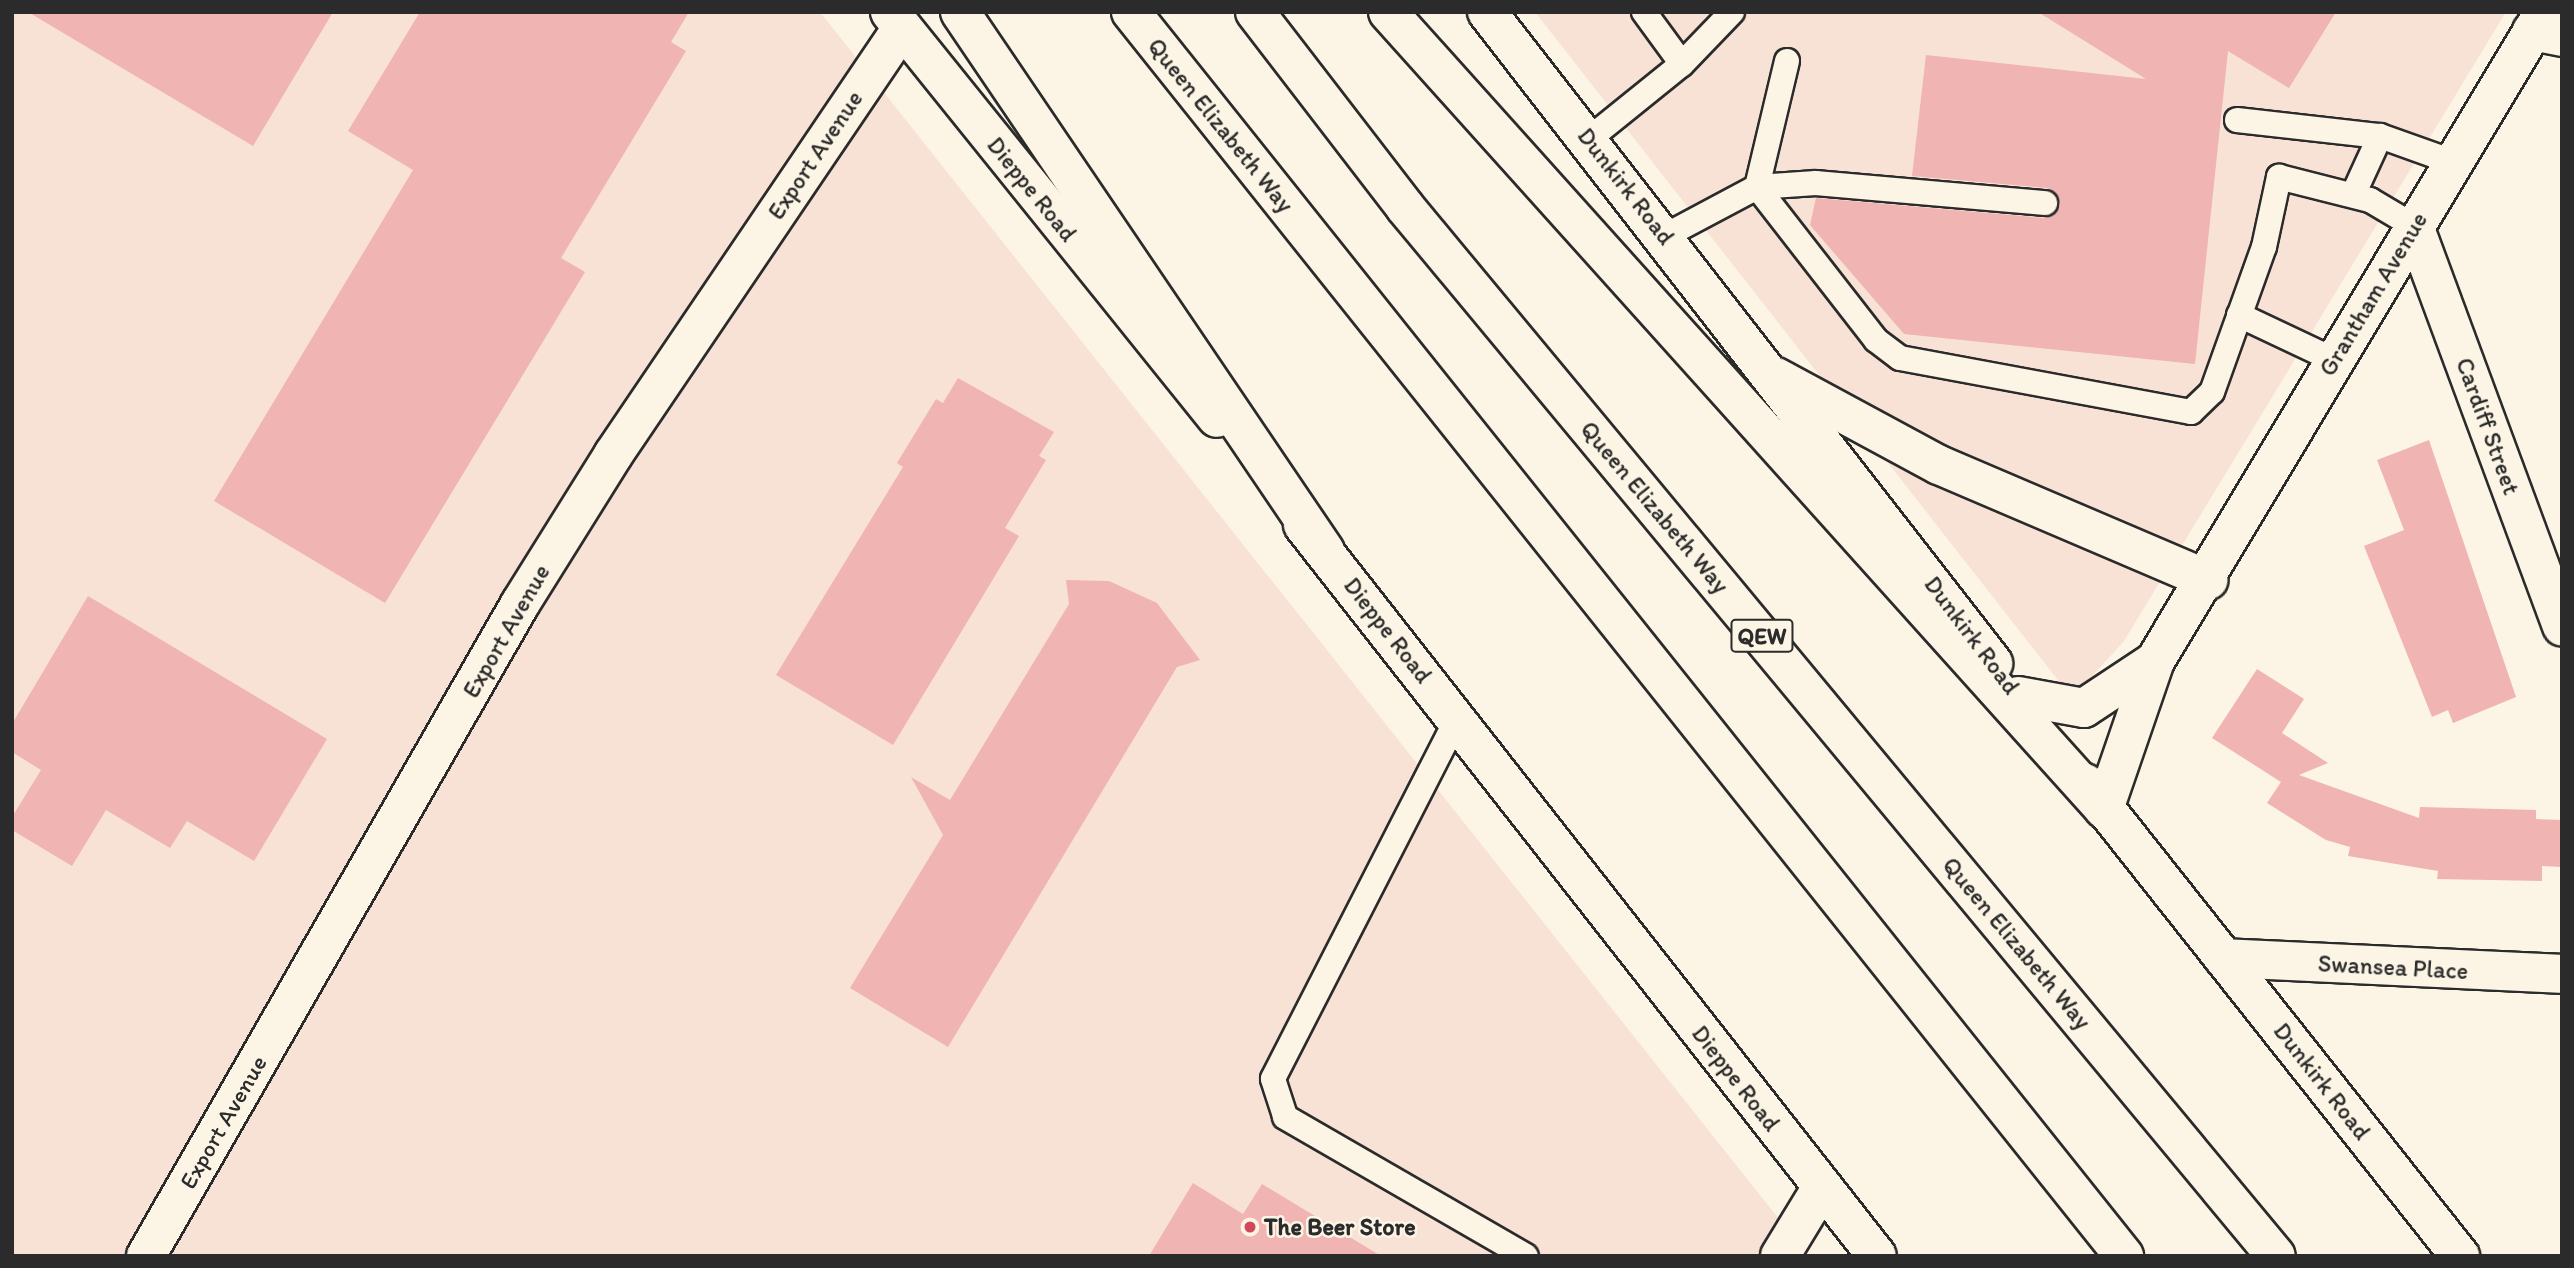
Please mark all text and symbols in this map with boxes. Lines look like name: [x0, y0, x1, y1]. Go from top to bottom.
street label: Queen Elizabeth Way: [1142, 32, 1300, 218]
street label: Export Avenue: [762, 86, 868, 224]
street label: Dunkirk Road: [1572, 122, 1680, 250]
street label: Dieppe Road: [981, 131, 1083, 247]
street label: Grantham Avenue: [2313, 207, 2433, 381]
street label: Cardiff Street: [2450, 354, 2526, 498]
street label: Queen Elizabeth Way: [1575, 415, 1735, 599]
street label: Export Avenue: [457, 560, 555, 702]
street label: Dunkirk Road: [1918, 570, 2026, 700]
street label: Dieppe Road: [1338, 571, 1438, 689]
road number: QEW: [1729, 616, 1795, 656]
street label: Queen Elizabeth Way: [1937, 851, 2097, 1035]
street label: Swansea Place: [2317, 949, 2469, 985]
street label: Dunkirk Road: [2268, 1017, 2376, 1145]
street label: Dieppe Road: [1686, 1019, 1786, 1137]
street label: Export Avenue: [174, 1051, 272, 1193]
place label: The Beer Store: [1264, 1213, 1416, 1241]
marker: The Beer Store: [1242, 1219, 1258, 1235]

